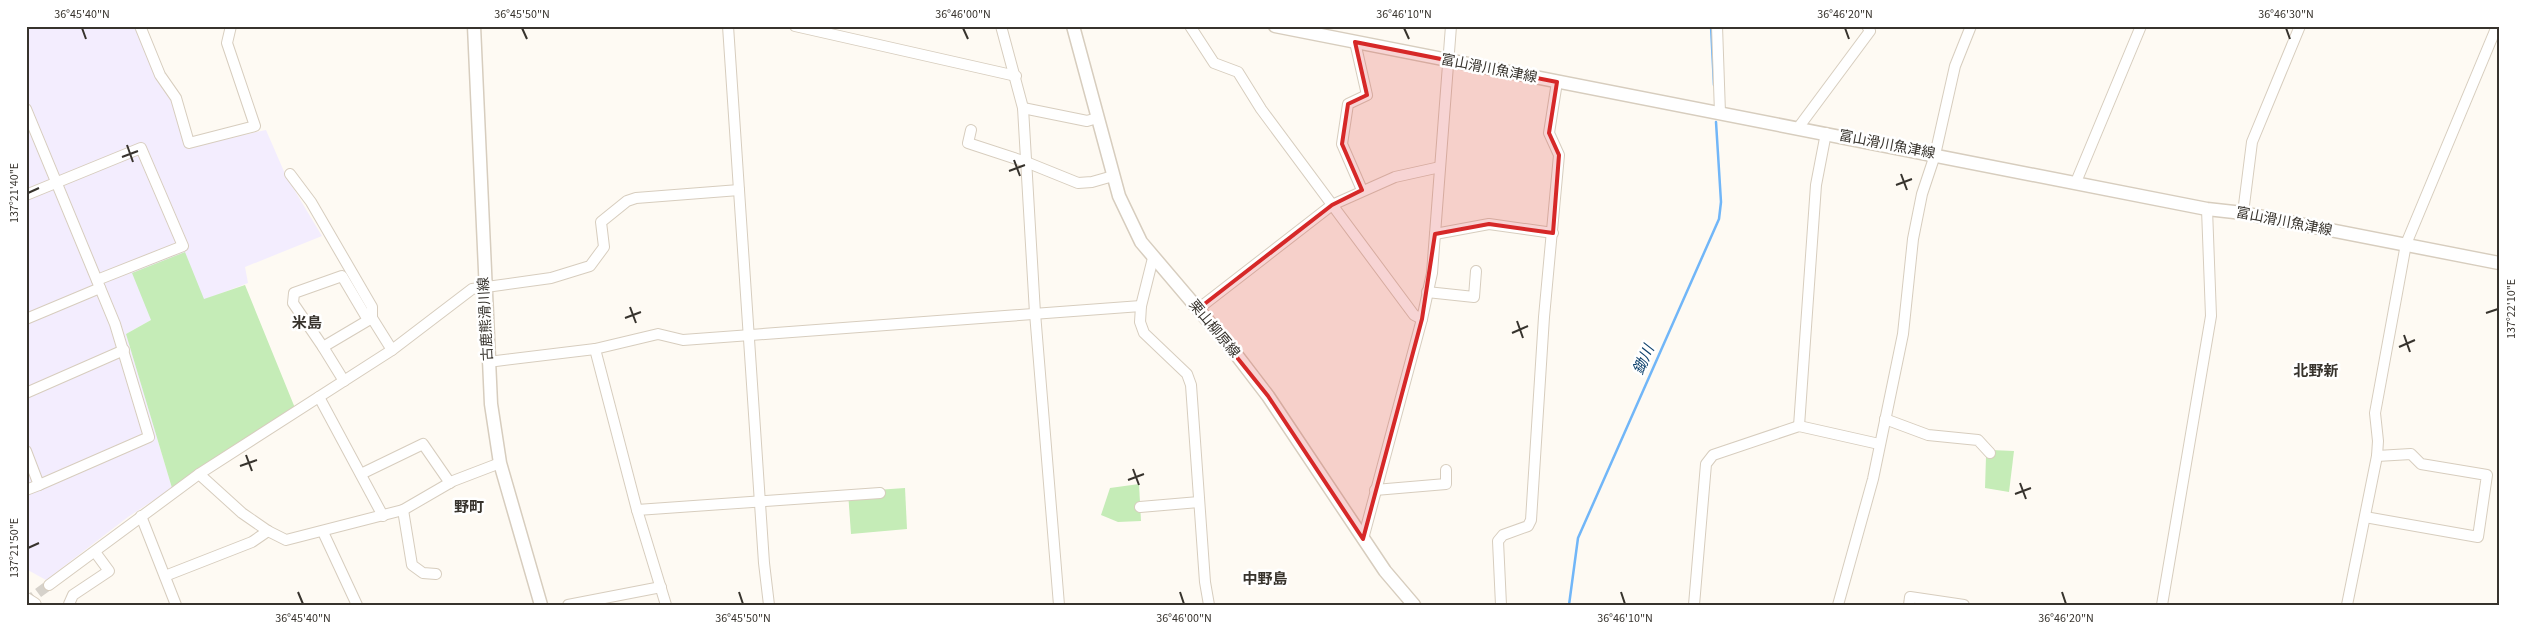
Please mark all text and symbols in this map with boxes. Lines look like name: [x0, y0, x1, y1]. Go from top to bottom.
text: 36°45'40"N: [54, 6, 110, 23]
text: 36°45'50"N: [494, 6, 550, 23]
text: 36°46'00"N: [935, 6, 991, 23]
text: 36°46'10"N: [1376, 6, 1432, 23]
text: 36°46'20"N: [1817, 6, 1873, 23]
text: 36°46'30"N: [2258, 6, 2314, 23]
street label: 富山滑川魚津線: [1439, 50, 1539, 88]
street label: 富山滑川魚津線: [1837, 126, 1937, 164]
text: 137°21'40"E: [6, 163, 23, 223]
street label: 富山滑川魚津線: [2234, 203, 2334, 241]
street label: 古鹿熊滑川線: [474, 277, 498, 361]
text: 137°22'10"E: [2503, 279, 2520, 339]
street label: 栗山柳原線: [1184, 296, 1244, 362]
district label: 米島: [292, 313, 322, 334]
water label: 鋤川: [1628, 340, 1661, 378]
district label: 北野新: [2293, 361, 2339, 382]
district label: 野町: [454, 497, 484, 518]
text: 137°21'50"E: [6, 518, 23, 578]
district label: 中野島: [1242, 569, 1288, 590]
text: 36°45'40"N: [275, 610, 331, 627]
text: 36°45'50"N: [715, 610, 771, 627]
text: 36°46'00"N: [1156, 610, 1212, 627]
text: 36°46'10"N: [1597, 610, 1653, 627]
text: 36°46'20"N: [2038, 610, 2094, 627]

